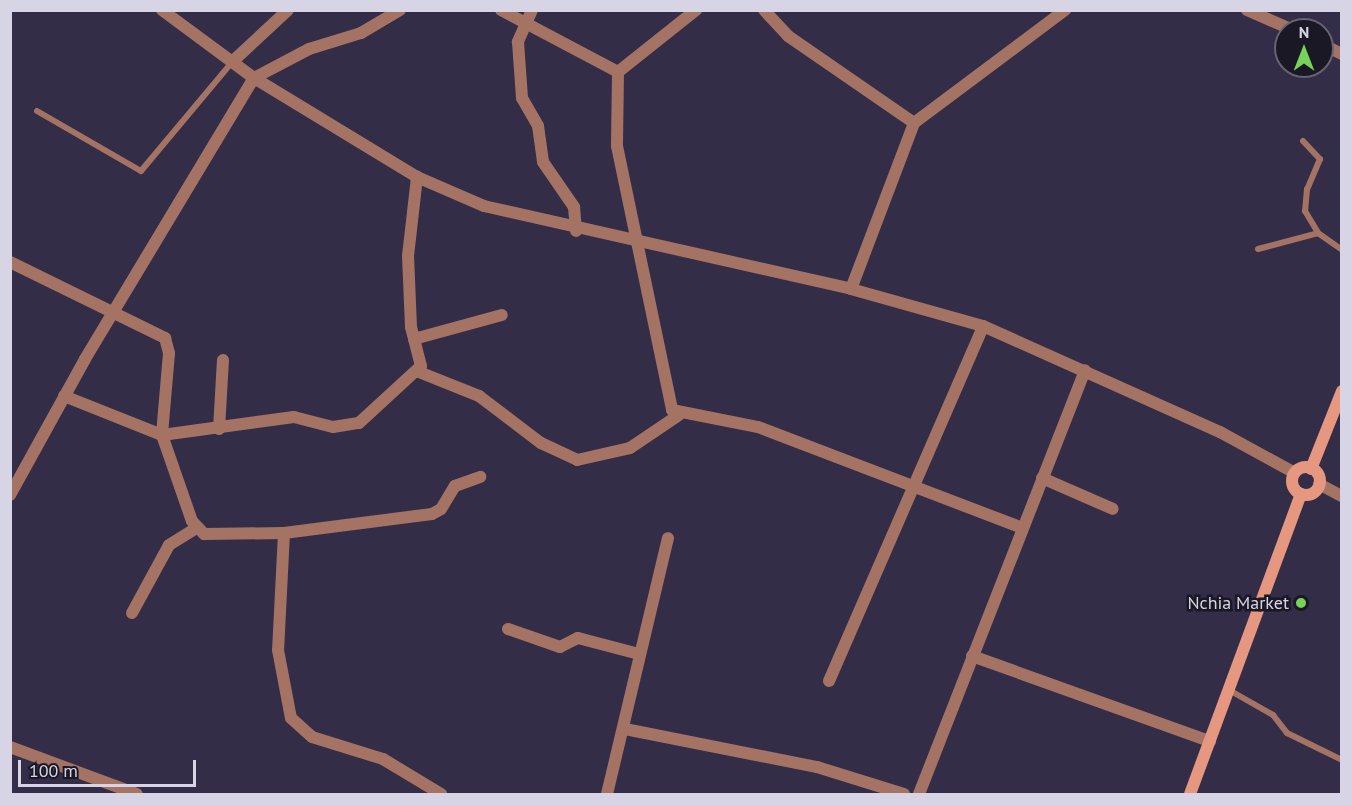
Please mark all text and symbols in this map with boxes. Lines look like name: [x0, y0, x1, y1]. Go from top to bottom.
north arrow: [1274, 18, 1334, 78]
text: N: [1299, 22, 1309, 42]
place label: Nchia Market: [1187, 592, 1289, 614]
marker: Nchia Market: [1294, 596, 1308, 610]
scale bar: [21, 748, 200, 786]
text: 100 m: [29, 759, 78, 782]

